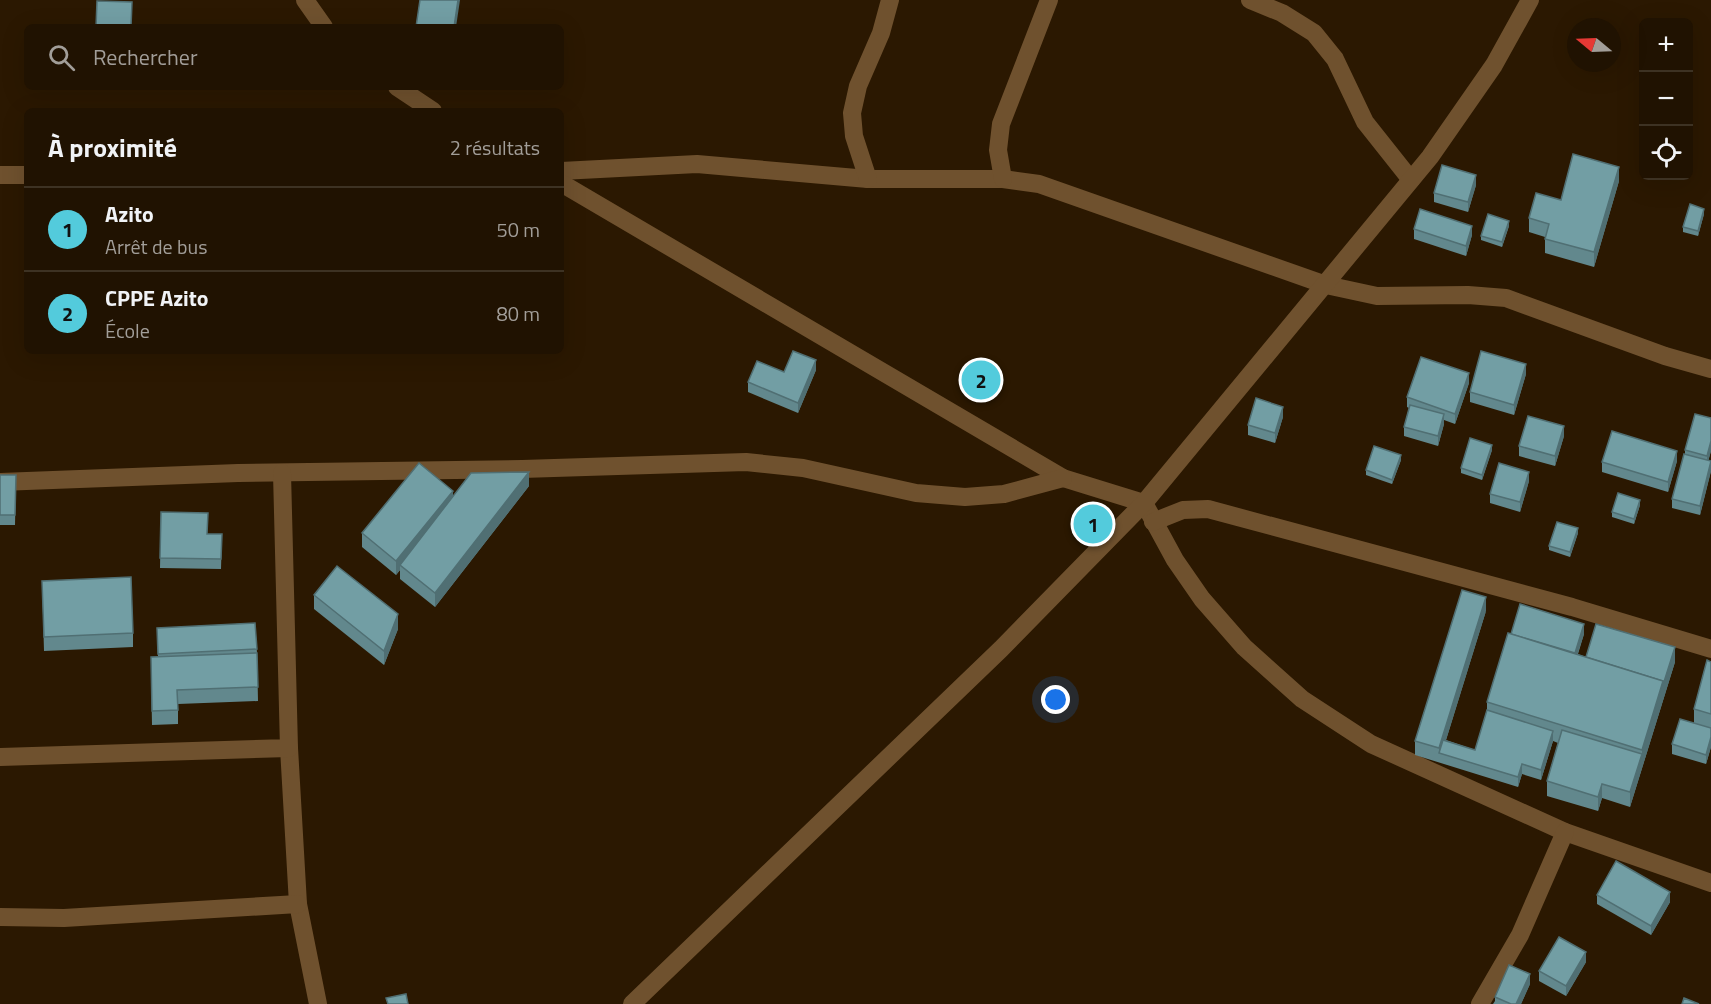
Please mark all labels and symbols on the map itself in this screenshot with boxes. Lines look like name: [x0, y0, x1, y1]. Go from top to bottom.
north arrow: [1567, 18, 1621, 72]
pin: 2: [962, 358, 1000, 403]
pin: 1: [1074, 502, 1112, 546]
your location: [1041, 685, 1070, 714]

